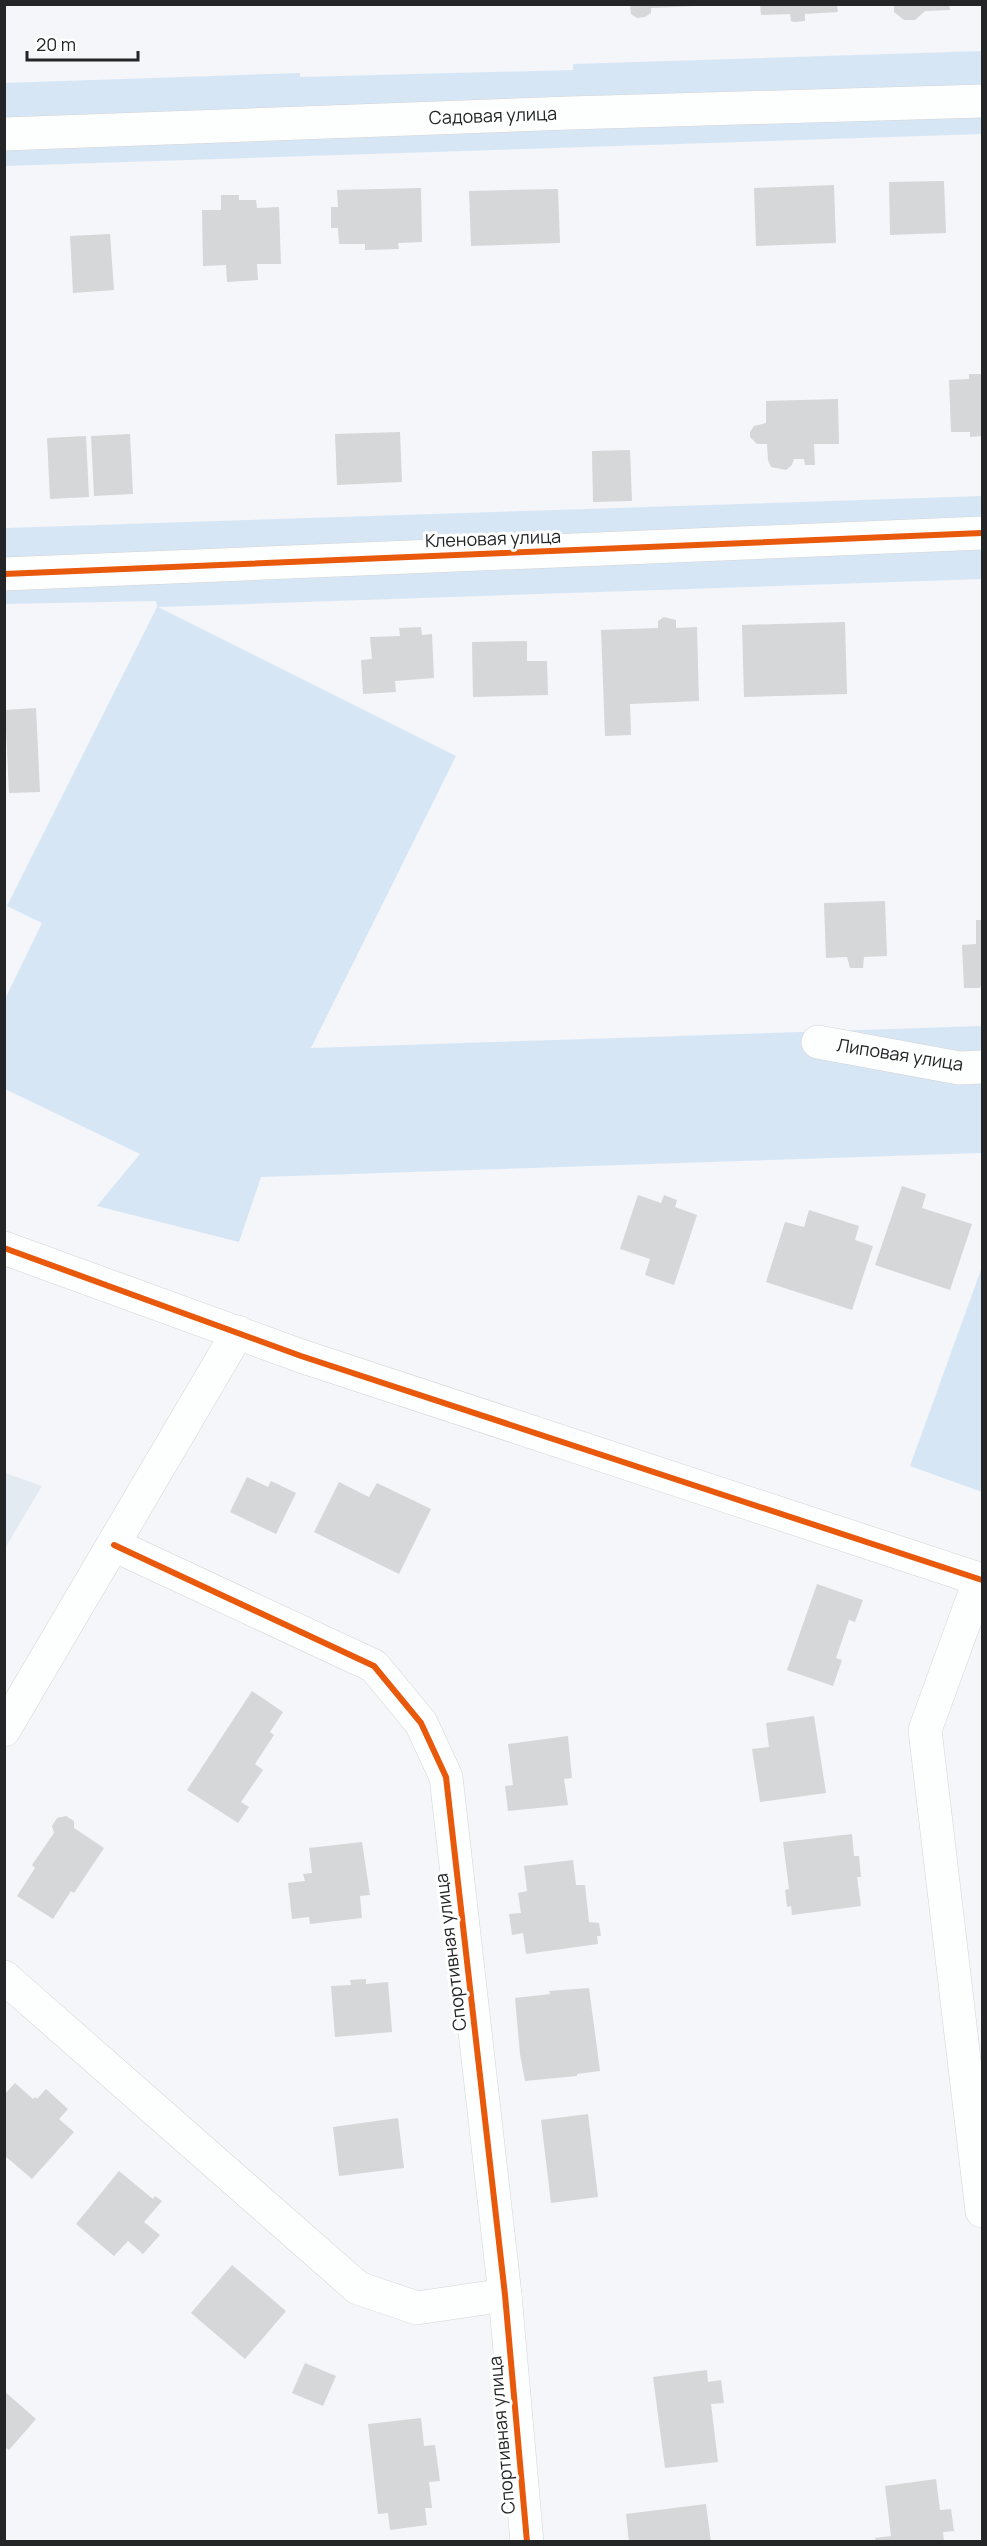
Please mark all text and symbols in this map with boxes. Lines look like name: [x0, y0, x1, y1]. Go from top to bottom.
scale bar: [27, 24, 138, 62]
text: 20 m: [36, 32, 76, 56]
street label: Садовая улица: [428, 101, 558, 129]
street label: Кленовая улица: [425, 524, 561, 552]
street label: Липовая улица: [835, 1032, 965, 1076]
street label: Спортивная улица: [428, 1872, 472, 2032]
street label: Спортивная улица: [482, 2355, 520, 2515]

